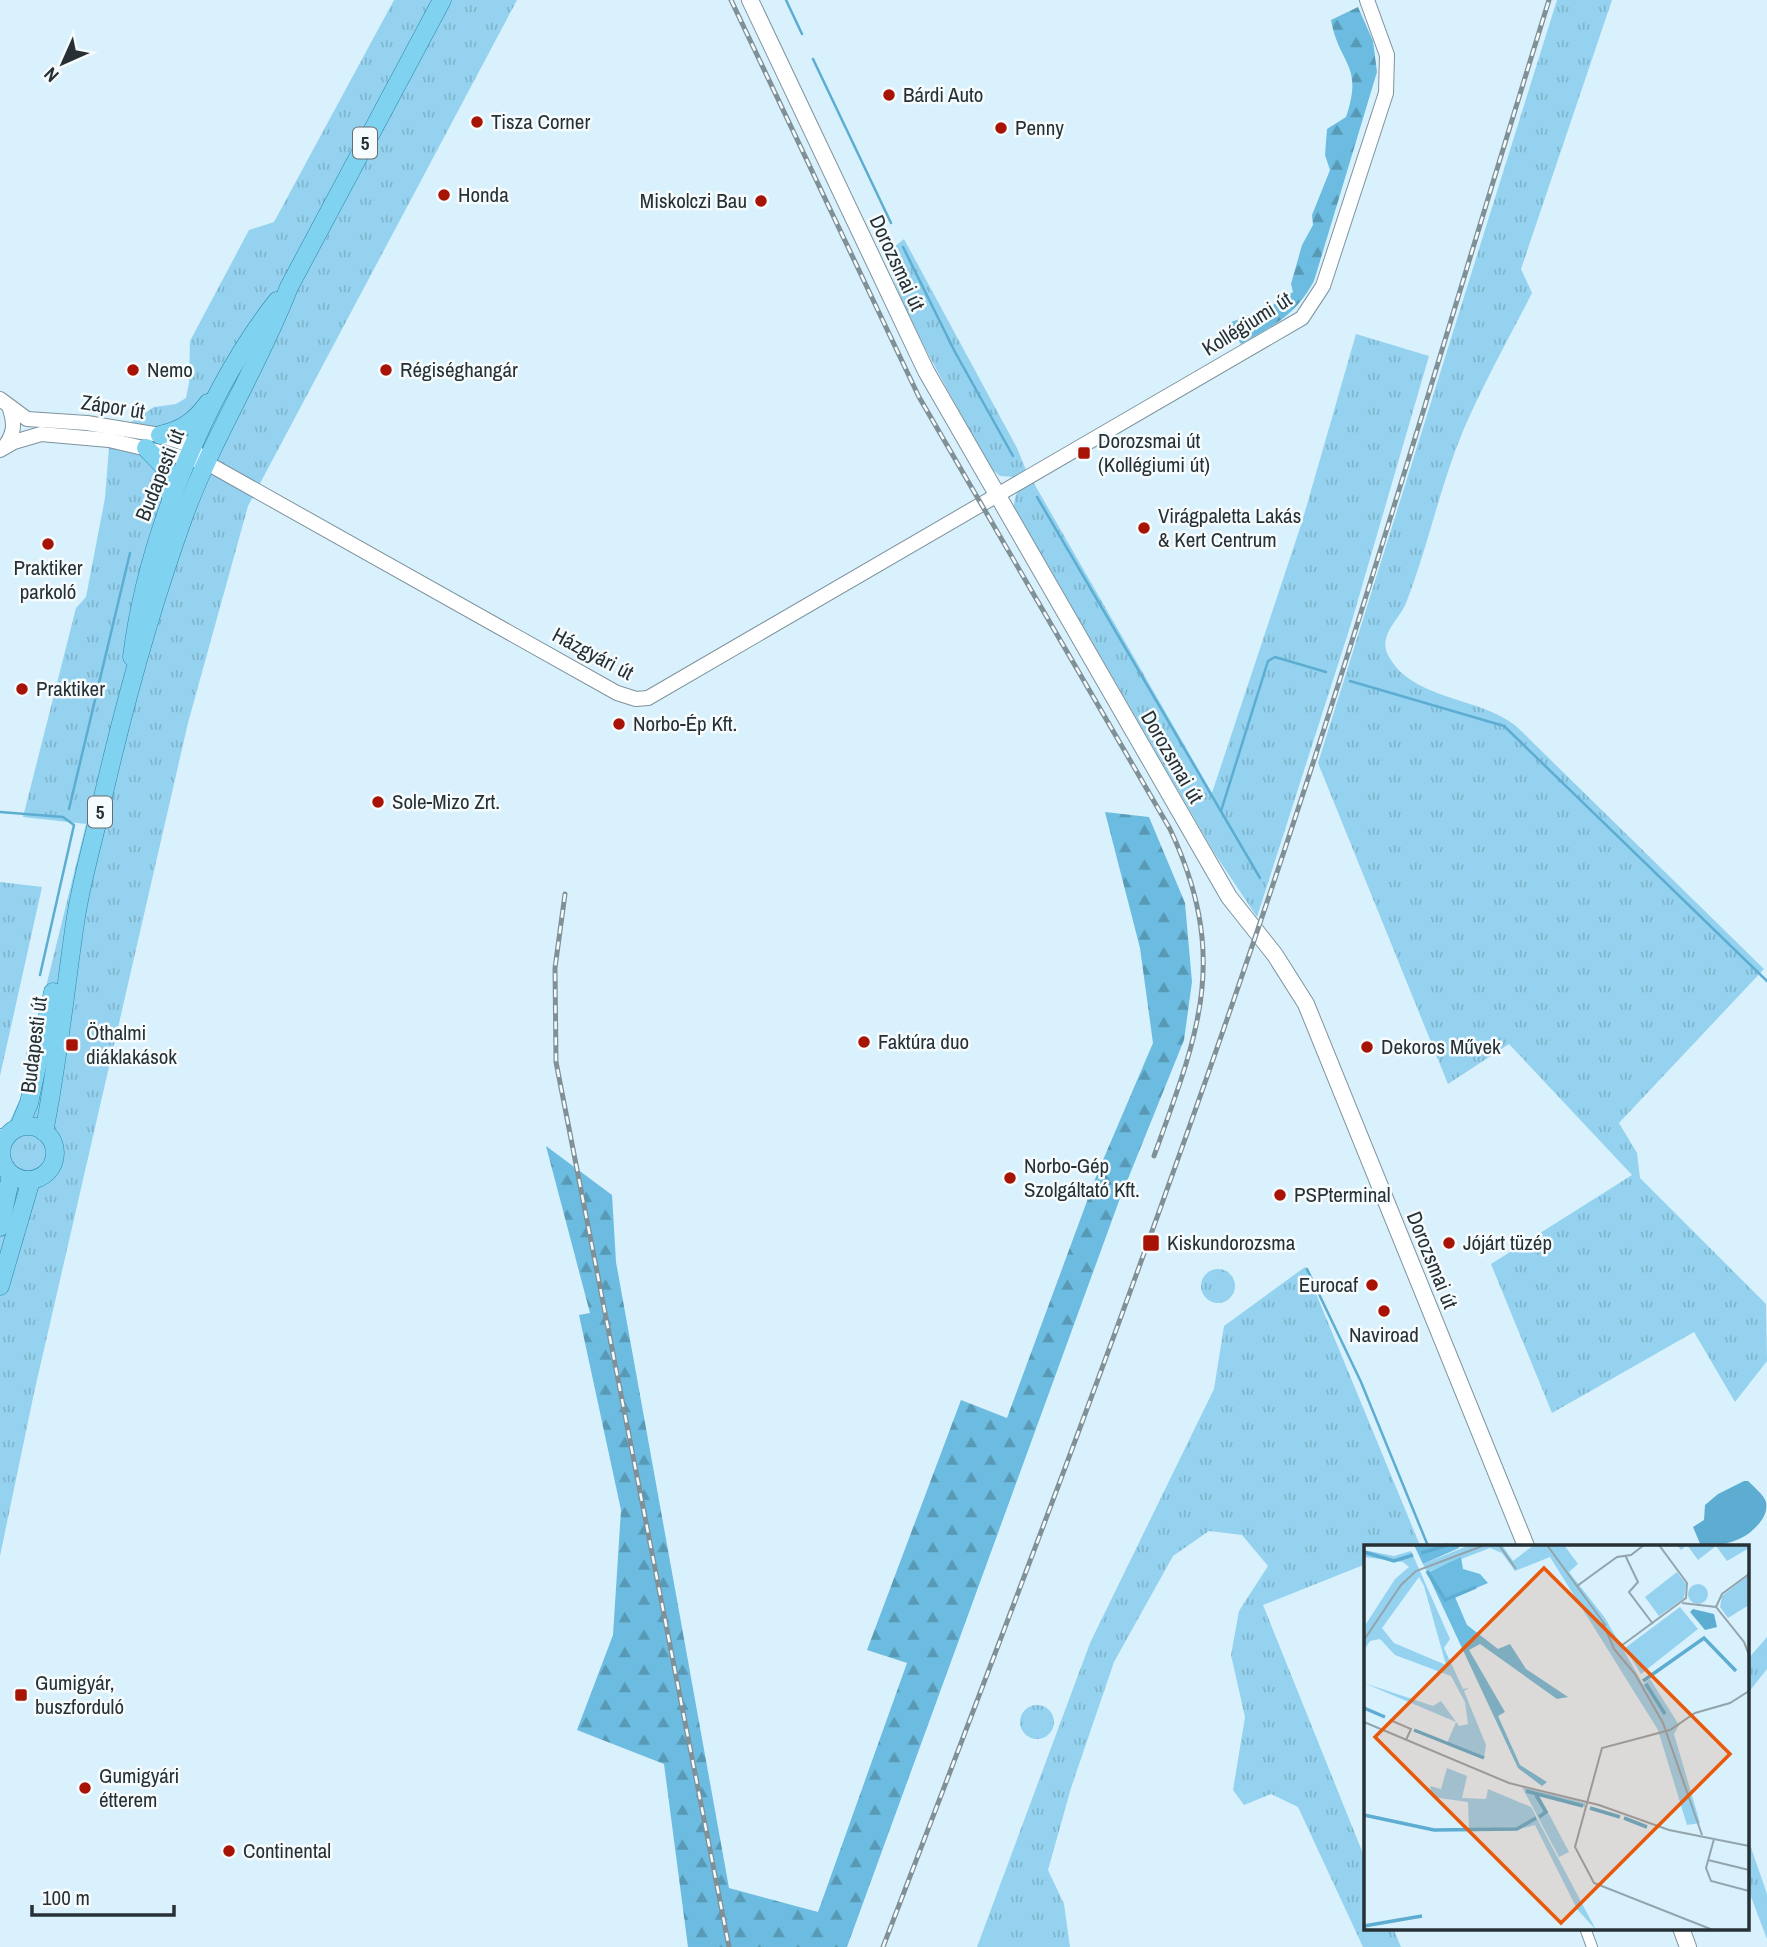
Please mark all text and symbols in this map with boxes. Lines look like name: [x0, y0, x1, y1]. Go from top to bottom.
north arrow: [28, 28, 98, 98]
text: N: [38, 62, 64, 88]
place label: Bárdi Auto: [903, 80, 983, 109]
marker: Bárdi Auto: [881, 87, 897, 103]
place label: Tisza Corner: [491, 107, 590, 136]
place label: Penny: [1015, 113, 1064, 142]
marker: Tisza Corner: [469, 114, 485, 130]
marker: Penny: [993, 120, 1009, 136]
road number: 5: [353, 127, 377, 158]
place label: Honda: [458, 180, 509, 209]
place label: Miskolczi Bau: [640, 186, 747, 215]
marker: Honda: [436, 187, 452, 203]
marker: Miskolczi Bau: [753, 193, 769, 209]
street label: Dorozsmai út: [863, 210, 932, 316]
street label: Kollégiumi út: [1196, 285, 1297, 363]
place label: Nemo: [147, 355, 193, 384]
place label: Régiséghangár: [400, 355, 518, 384]
marker: Nemo: [125, 362, 141, 378]
marker: Régiséghangár: [378, 362, 394, 378]
street label: Zápor út: [79, 387, 147, 426]
street label: Budapesti út: [128, 424, 191, 525]
place label: Dorozsmai út (Kollégiumi út): [1098, 426, 1210, 479]
marker: Dorozsmai út (Kollégiumi út): [1076, 445, 1092, 461]
place label: Virágpaletta Lakás & Kert Centrum: [1158, 501, 1301, 554]
marker: Virágpaletta Lakás & Kert Centrum: [1136, 520, 1152, 536]
marker: Praktiker parkoló: [40, 536, 56, 552]
place label: Praktiker parkoló: [14, 553, 83, 606]
street label: Házgyári út: [548, 620, 639, 687]
place label: Praktiker: [36, 674, 105, 703]
marker: Praktiker: [14, 681, 30, 697]
street label: Dorozsmai út: [1134, 705, 1211, 809]
place label: Norbo-Ép Kft.: [633, 709, 737, 738]
marker: Norbo-Ép Kft.: [611, 716, 627, 732]
place label: Sole-Mizo Zrt.: [392, 787, 500, 816]
marker: Sole-Mizo Zrt.: [370, 794, 386, 810]
road number: 5: [88, 796, 112, 828]
street label: Budapesti út: [13, 995, 54, 1095]
place label: Öthalmi diáklakások: [86, 1018, 177, 1071]
place label: Faktúra duo: [878, 1027, 969, 1056]
place label: Dekoros Művek: [1381, 1032, 1501, 1061]
marker: Faktúra duo: [856, 1034, 872, 1050]
marker: Öthalmi diáklakások: [64, 1037, 80, 1053]
marker: Dekoros Művek: [1359, 1039, 1375, 1055]
place label: Norbo-Gép Szolgáltató Kft.: [1024, 1151, 1140, 1204]
marker: Norbo-Gép Szolgáltató Kft.: [1002, 1170, 1018, 1186]
place label: PSPterminal: [1294, 1180, 1391, 1209]
marker: PSPterminal: [1272, 1187, 1288, 1203]
street label: Dorozsmai út: [1400, 1207, 1465, 1313]
place label: Kiskundorozsma: [1167, 1228, 1296, 1257]
place label: Jójárt tüzép: [1463, 1228, 1552, 1257]
marker: Kiskundorozsma: [1141, 1233, 1161, 1253]
marker: Jójárt tüzép: [1441, 1235, 1457, 1251]
place label: Eurocaf: [1299, 1270, 1358, 1299]
marker: Eurocaf: [1364, 1277, 1380, 1293]
marker: Naviroad: [1376, 1303, 1392, 1319]
place label: Naviroad: [1349, 1320, 1419, 1349]
inset map: [1364, 1545, 1750, 1930]
place label: Gumigyár, buszforduló: [35, 1668, 124, 1721]
marker: Gumigyár, buszforduló: [13, 1687, 29, 1703]
place label: Gumigyári étterem: [99, 1761, 179, 1814]
marker: Gumigyári étterem: [77, 1780, 93, 1796]
place label: Continental: [243, 1836, 331, 1865]
marker: Continental: [221, 1843, 237, 1859]
scale bar: [32, 1874, 173, 1918]
text: 100 m: [42, 1883, 90, 1912]

